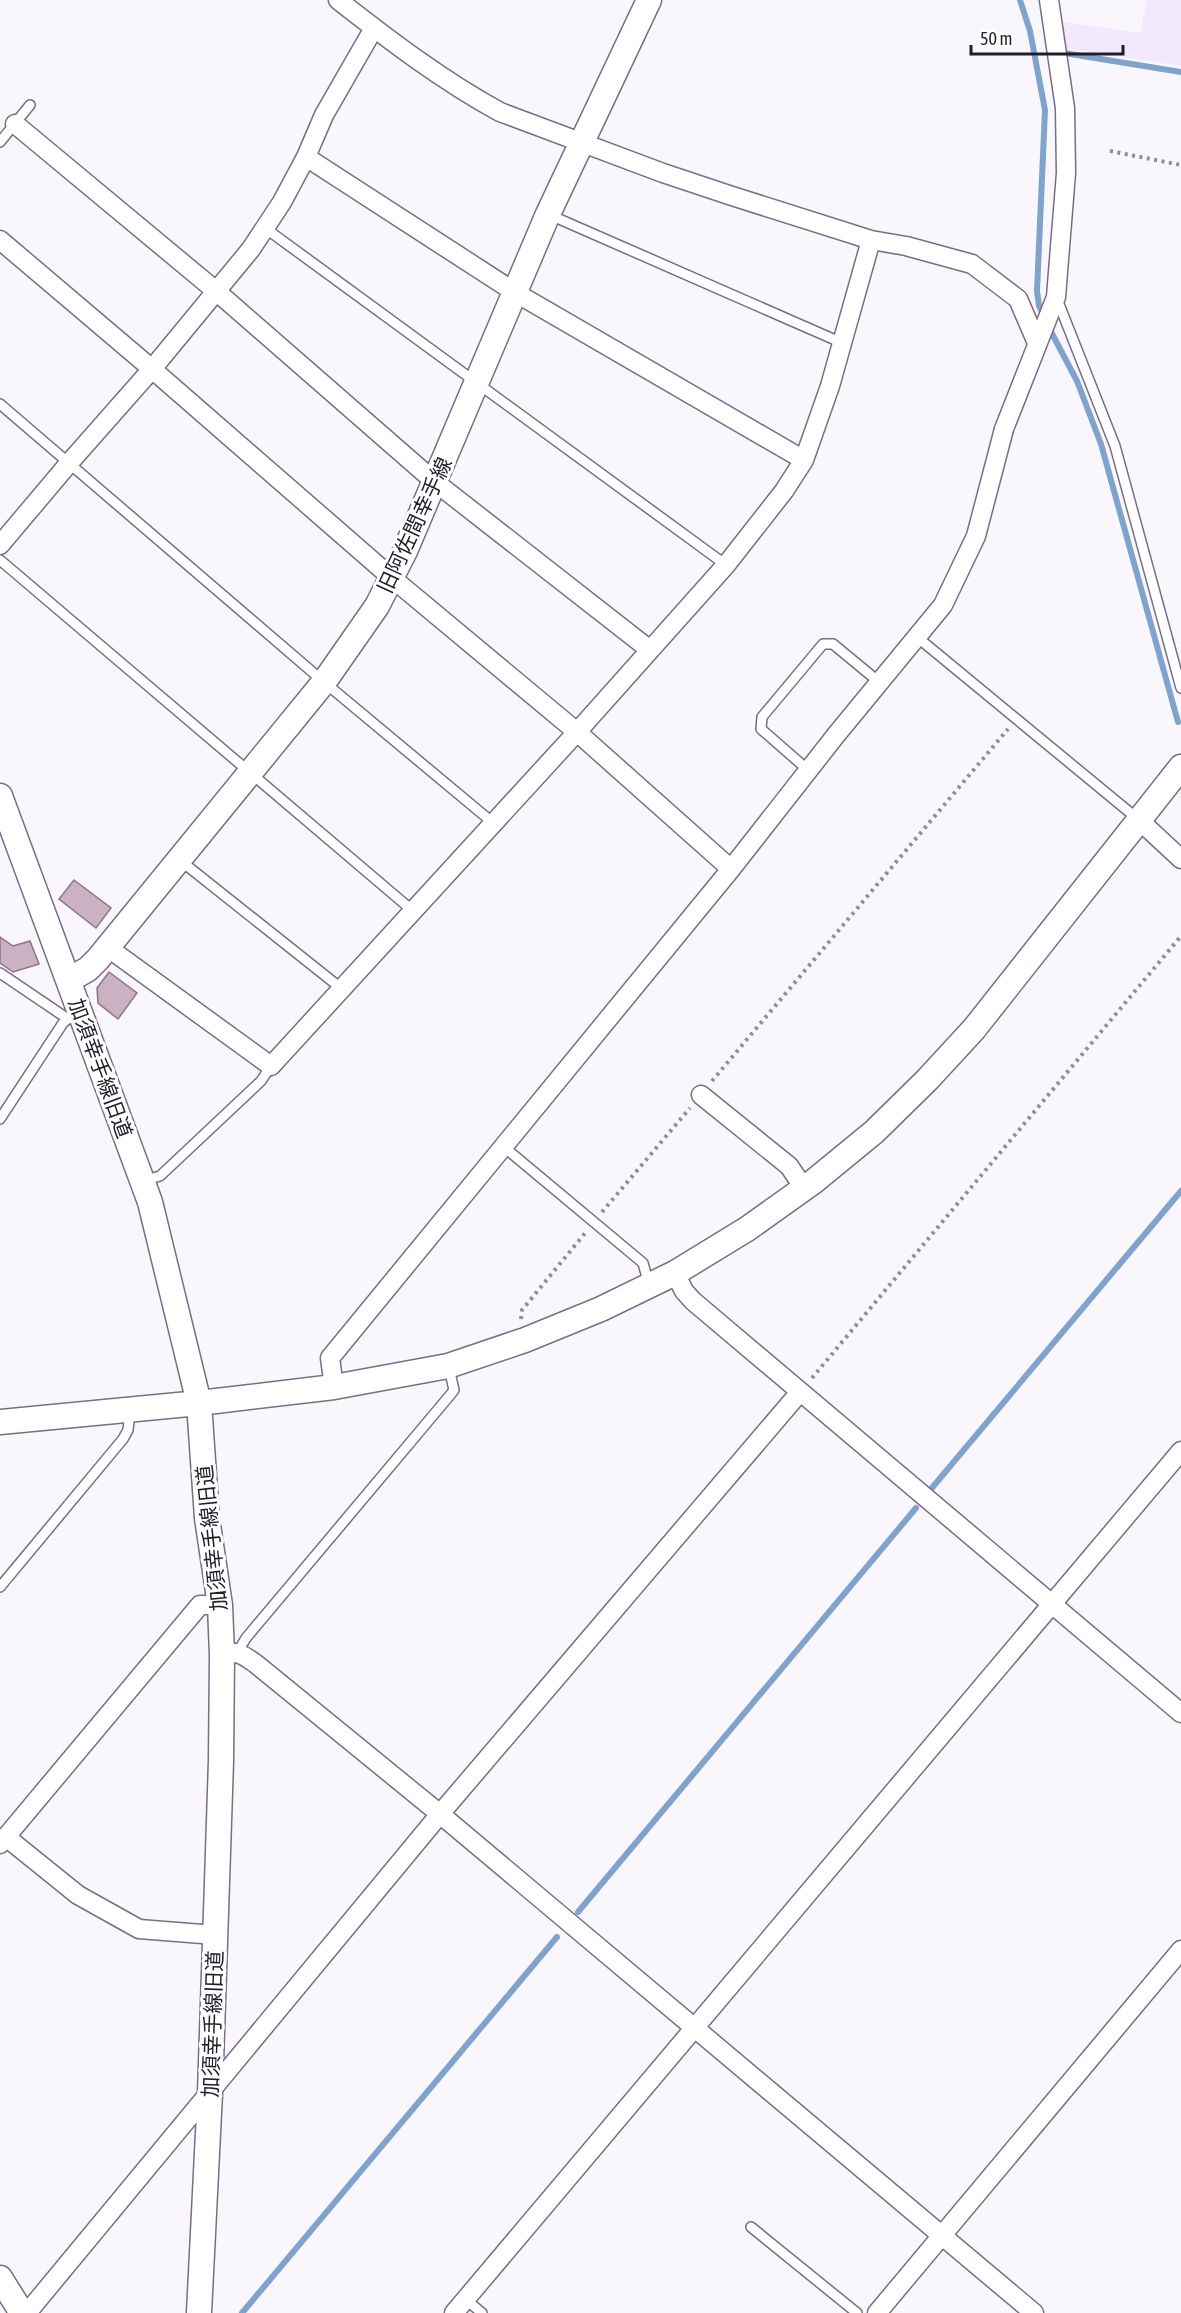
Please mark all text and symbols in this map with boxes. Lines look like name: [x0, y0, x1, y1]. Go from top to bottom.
scale bar: [971, 18, 1122, 56]
text: 50 m: [980, 28, 1012, 49]
street label: 旧阿佐間幸手線: [372, 453, 456, 597]
street label: 加須幸手線旧道: [65, 995, 137, 1141]
street label: 加須幸手線旧道: [191, 1464, 231, 1612]
street label: 加須幸手線旧道: [197, 1950, 227, 2098]

